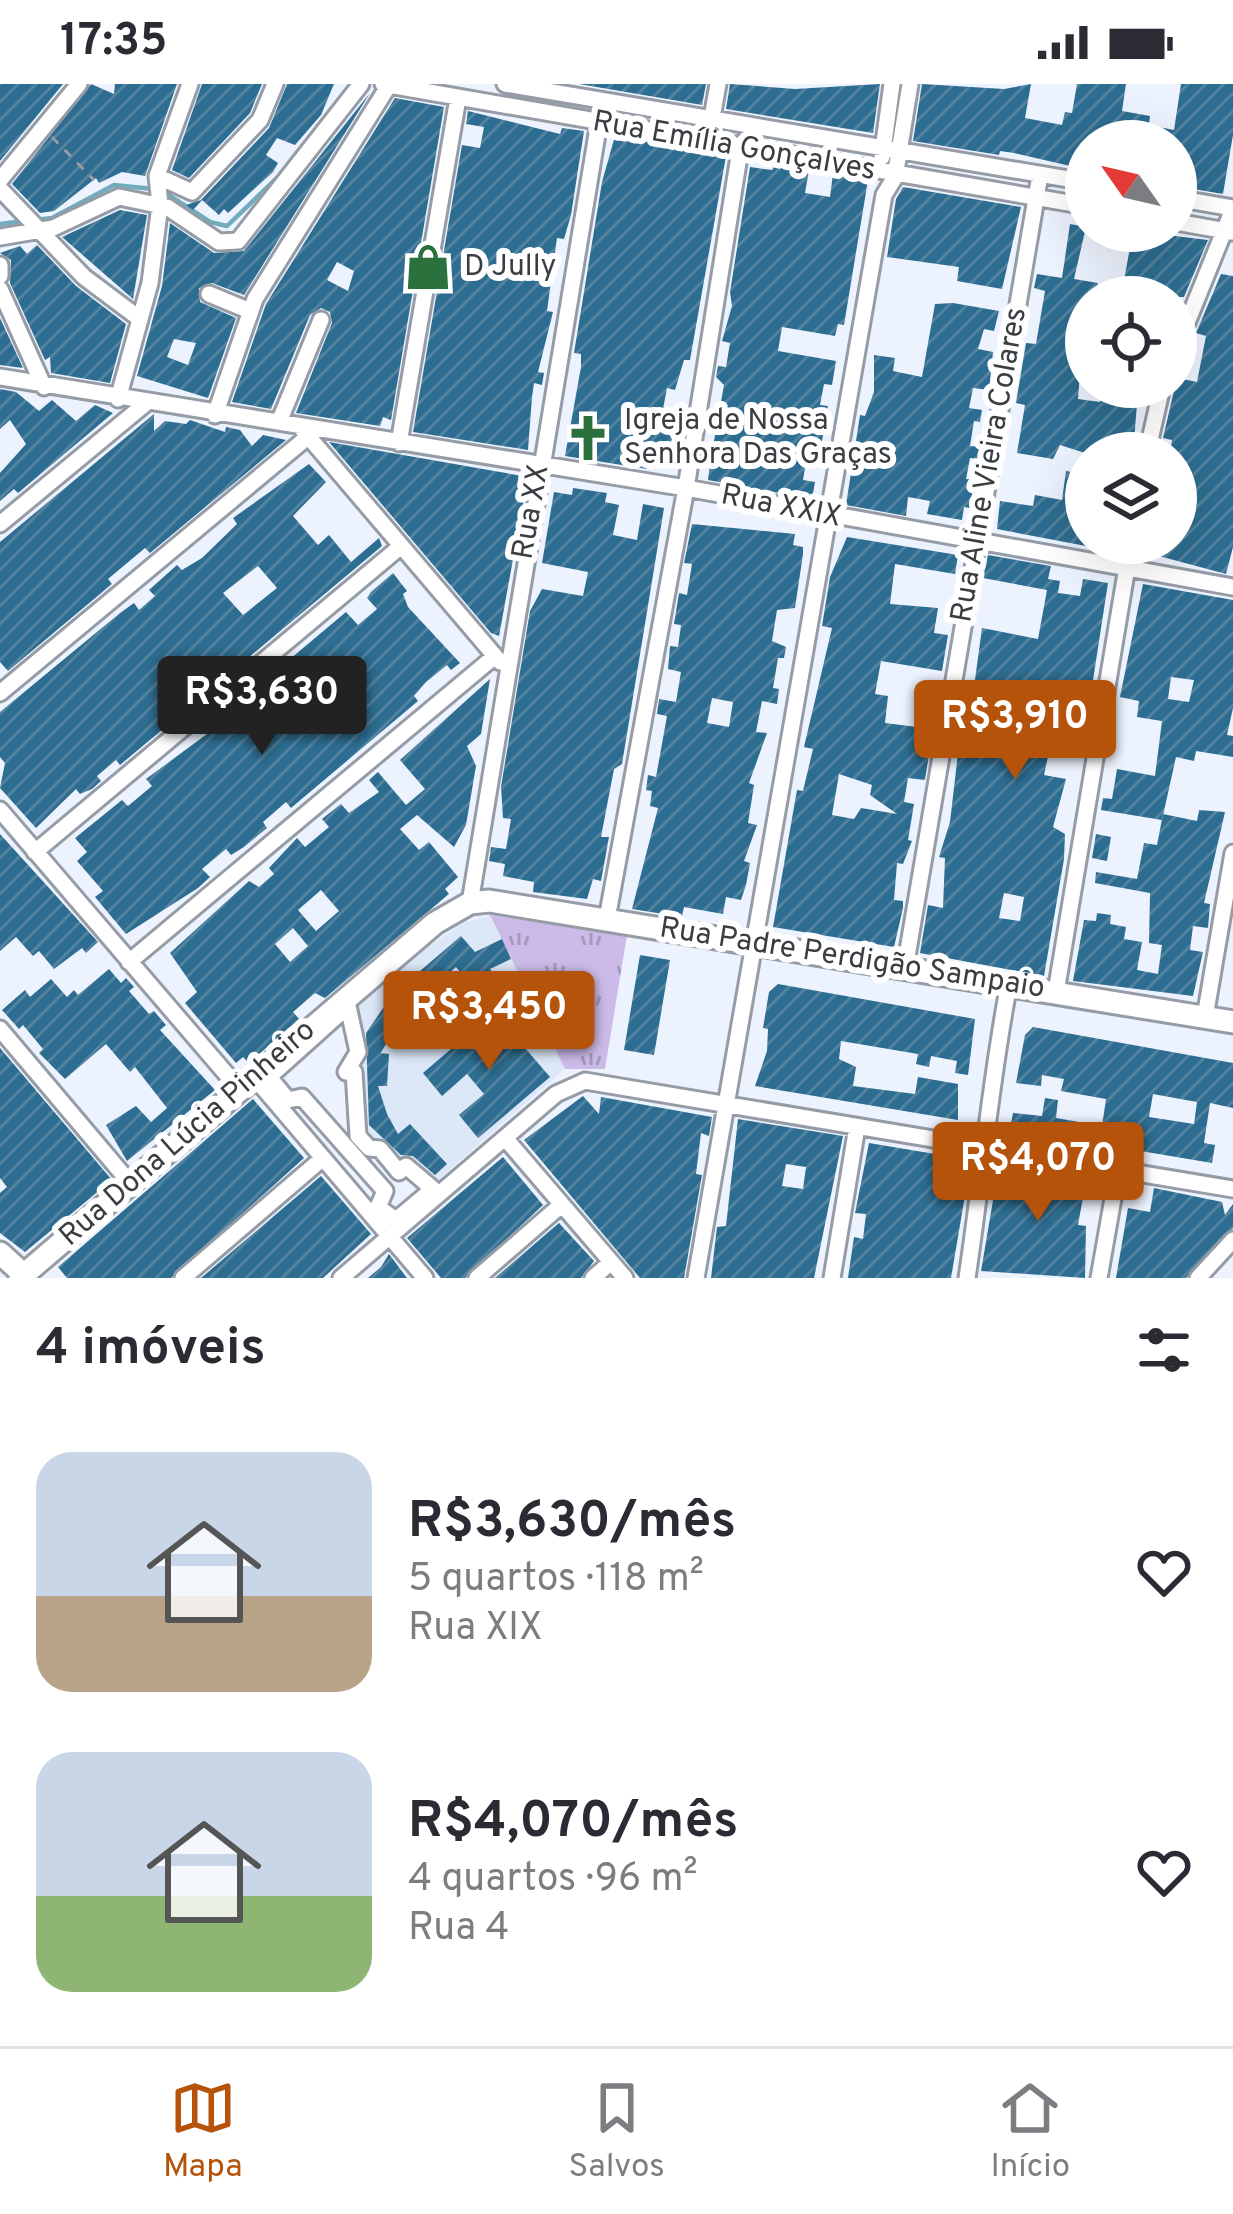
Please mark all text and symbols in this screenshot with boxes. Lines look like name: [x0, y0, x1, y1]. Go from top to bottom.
text: 17:35: [60, 14, 168, 71]
street label: Rua Emília Gonçalves: [590, 104, 878, 190]
north arrow: [1065, 120, 1197, 252]
map controls: [1065, 120, 1197, 564]
shop icon: D Jully: [403, 242, 453, 292]
place label: D Jully: [464, 249, 556, 286]
button: locate: [1065, 276, 1197, 408]
street label: Rua Aline Vieira Colares: [944, 305, 1036, 625]
place label: Igreja de Nossa Senhora Das Graças: [624, 403, 892, 474]
church icon: Igreja de Nossa Senhora Das Graças: [563, 413, 613, 463]
button: layers: [1065, 432, 1197, 564]
street label: Rua XX: [505, 462, 559, 562]
street label: Rua XXIX: [718, 477, 844, 537]
pin: R$3,630: [151, 656, 373, 758]
text: R$3,630: [184, 670, 340, 719]
pin: R$3,910: [904, 680, 1126, 782]
text: R$3,910: [941, 694, 1089, 743]
street label: Rua Padre Perdigão Sampaio: [657, 910, 1047, 1008]
pin: R$3,450: [378, 971, 600, 1073]
text: R$3,450: [410, 985, 568, 1034]
street label: Rua Dona Lúcia Pinheiro: [52, 1013, 324, 1255]
pin: R$4,070: [927, 1122, 1149, 1224]
text: R$4,070: [960, 1136, 1116, 1185]
icon: filters: [1131, 1317, 1197, 1383]
text: 4 imóveis: [36, 1318, 266, 1383]
text: R$3,630/mês: [408, 1491, 736, 1556]
icon: home: [132, 1500, 276, 1644]
icon: heart: [1131, 1539, 1197, 1605]
text: 5 quartos · 118 m²: [408, 1556, 704, 1605]
text: Rua XIX: [408, 1605, 543, 1654]
text: R$4,070/mês: [408, 1791, 738, 1856]
icon: home: [132, 1800, 276, 1944]
icon: heart: [1131, 1839, 1197, 1905]
text: 4 quartos · 96 m²: [408, 1856, 698, 1905]
text: Rua 4: [408, 1905, 509, 1954]
tab: Mapa: [163, 2075, 243, 2189]
tab: Salvos: [569, 2075, 665, 2189]
tab: Início: [990, 2075, 1070, 2189]

